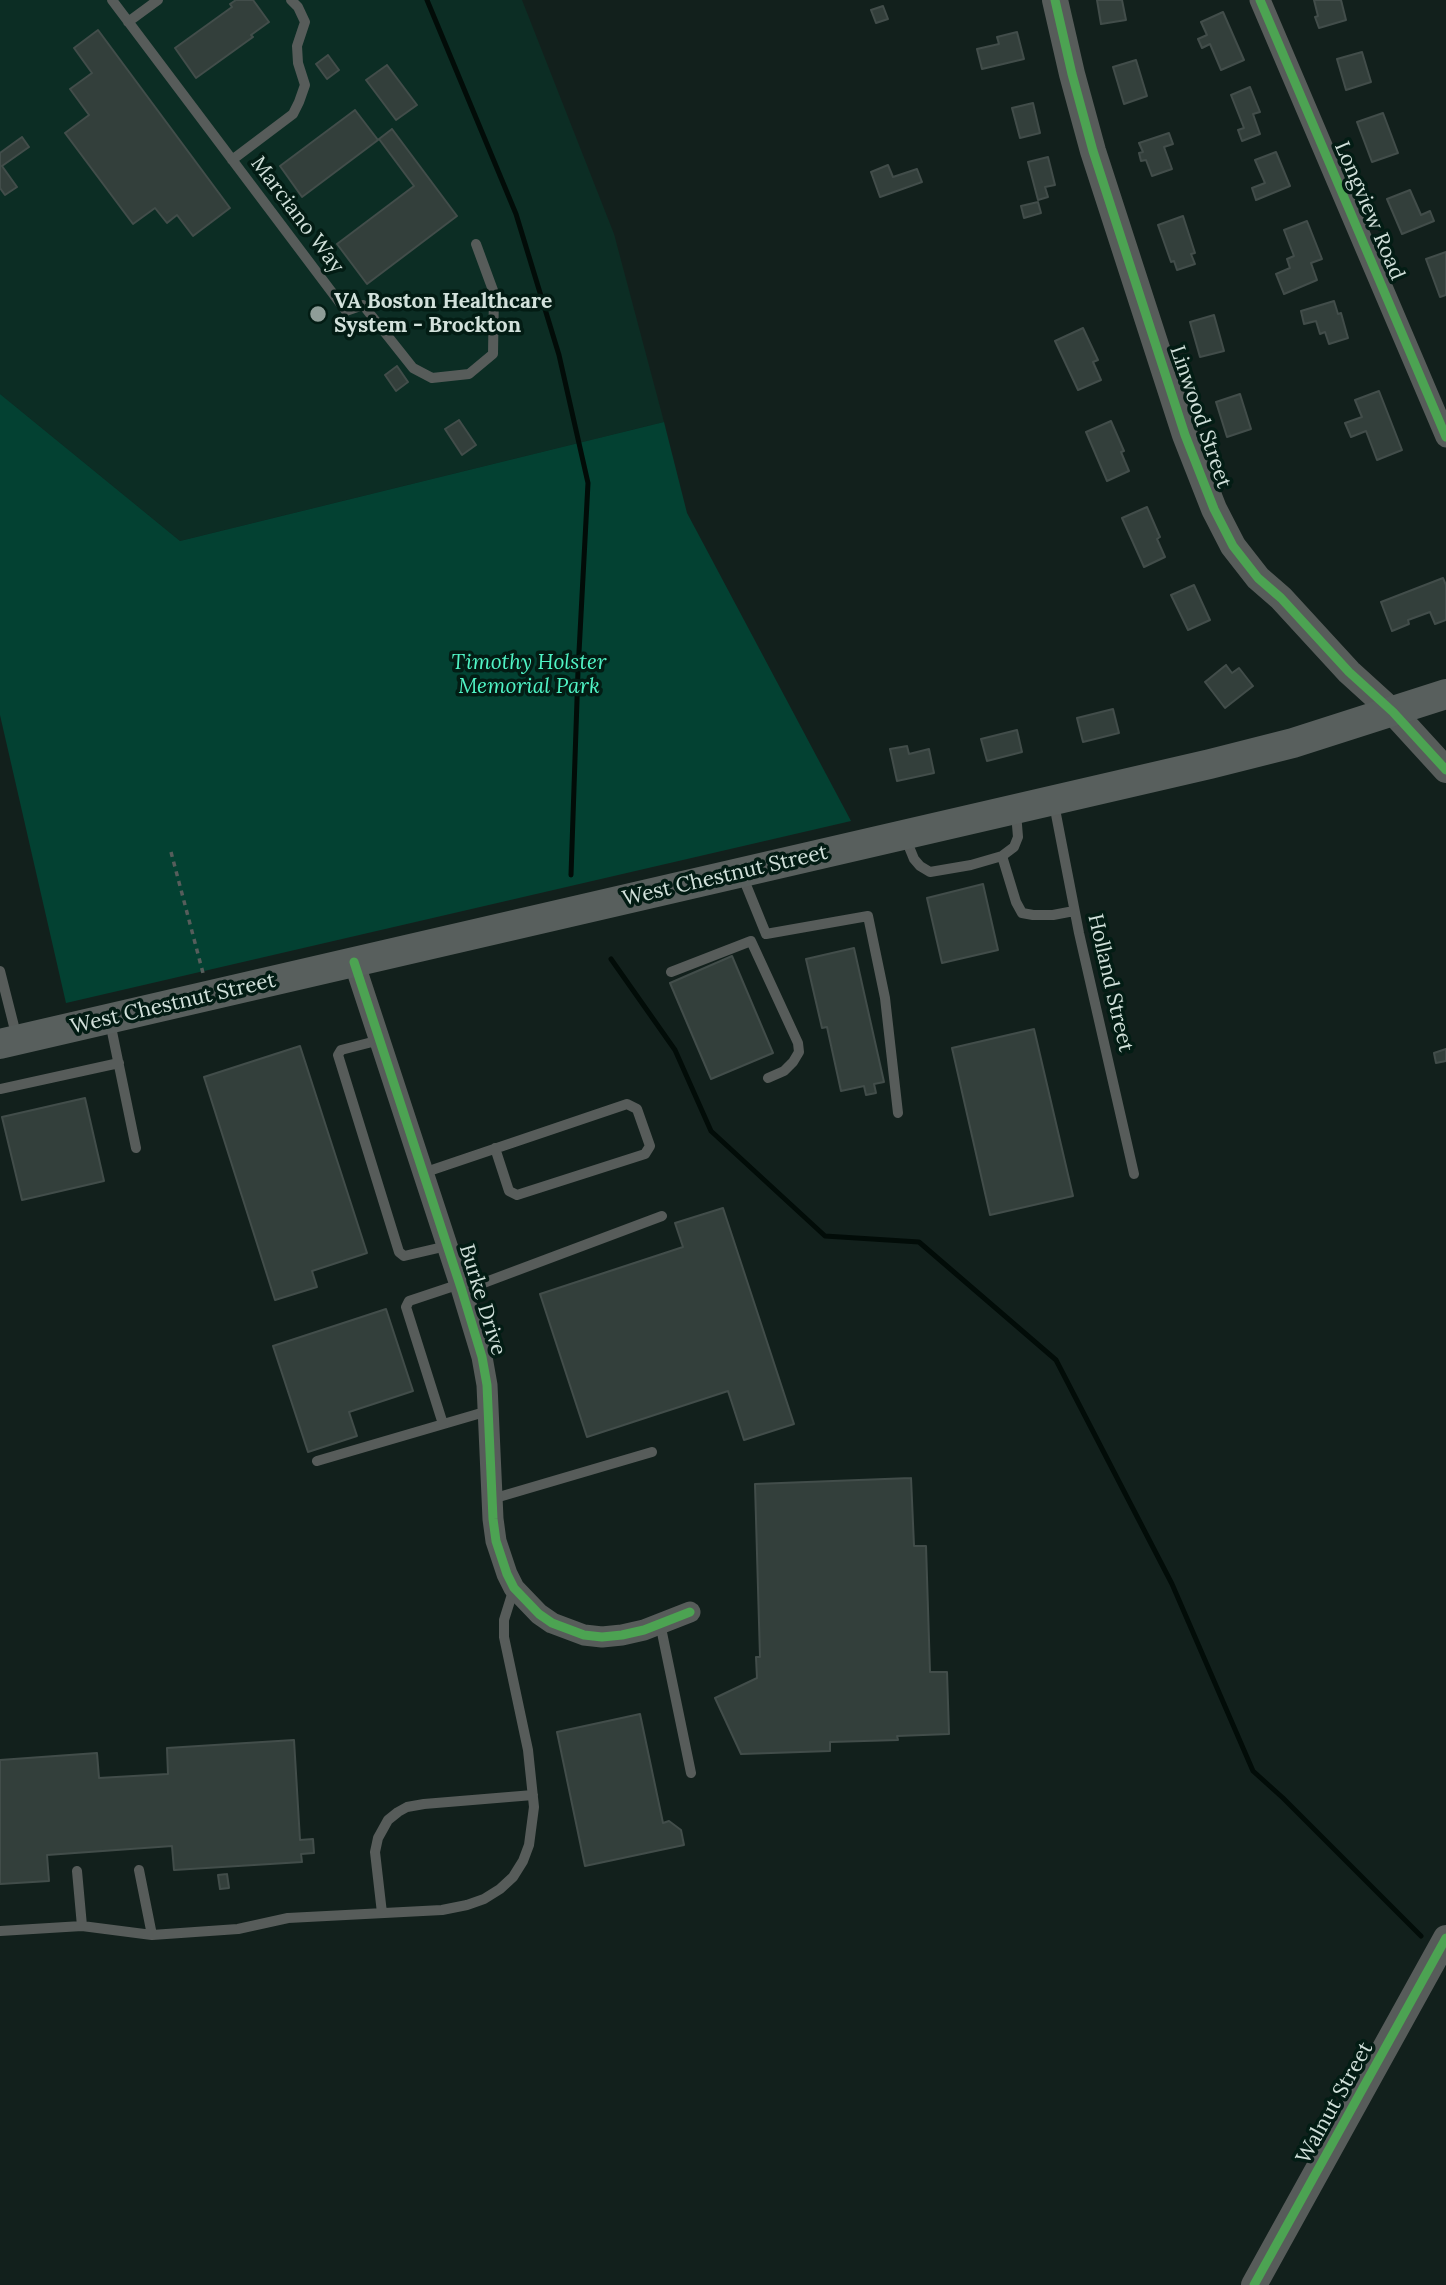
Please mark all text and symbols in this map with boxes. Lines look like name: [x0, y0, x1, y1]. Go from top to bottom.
street label: Longview Road: [1329, 138, 1409, 284]
street label: Marciano Way: [245, 152, 349, 278]
place label: VA Boston Healthcare System - Brockton: [334, 289, 552, 339]
marker: VA Boston Healthcare System - Brockton: [308, 304, 328, 324]
street label: Linwood Street: [1164, 342, 1236, 492]
park label: Timothy Holster Memorial Park: [452, 650, 606, 700]
street label: West Chestnut Street: [620, 840, 830, 912]
street label: Holland Street: [1082, 912, 1138, 1054]
street label: West Chestnut Street: [68, 968, 278, 1040]
street label: Burke Drive: [453, 1241, 511, 1359]
street label: Walnut Street: [1291, 2038, 1379, 2168]

